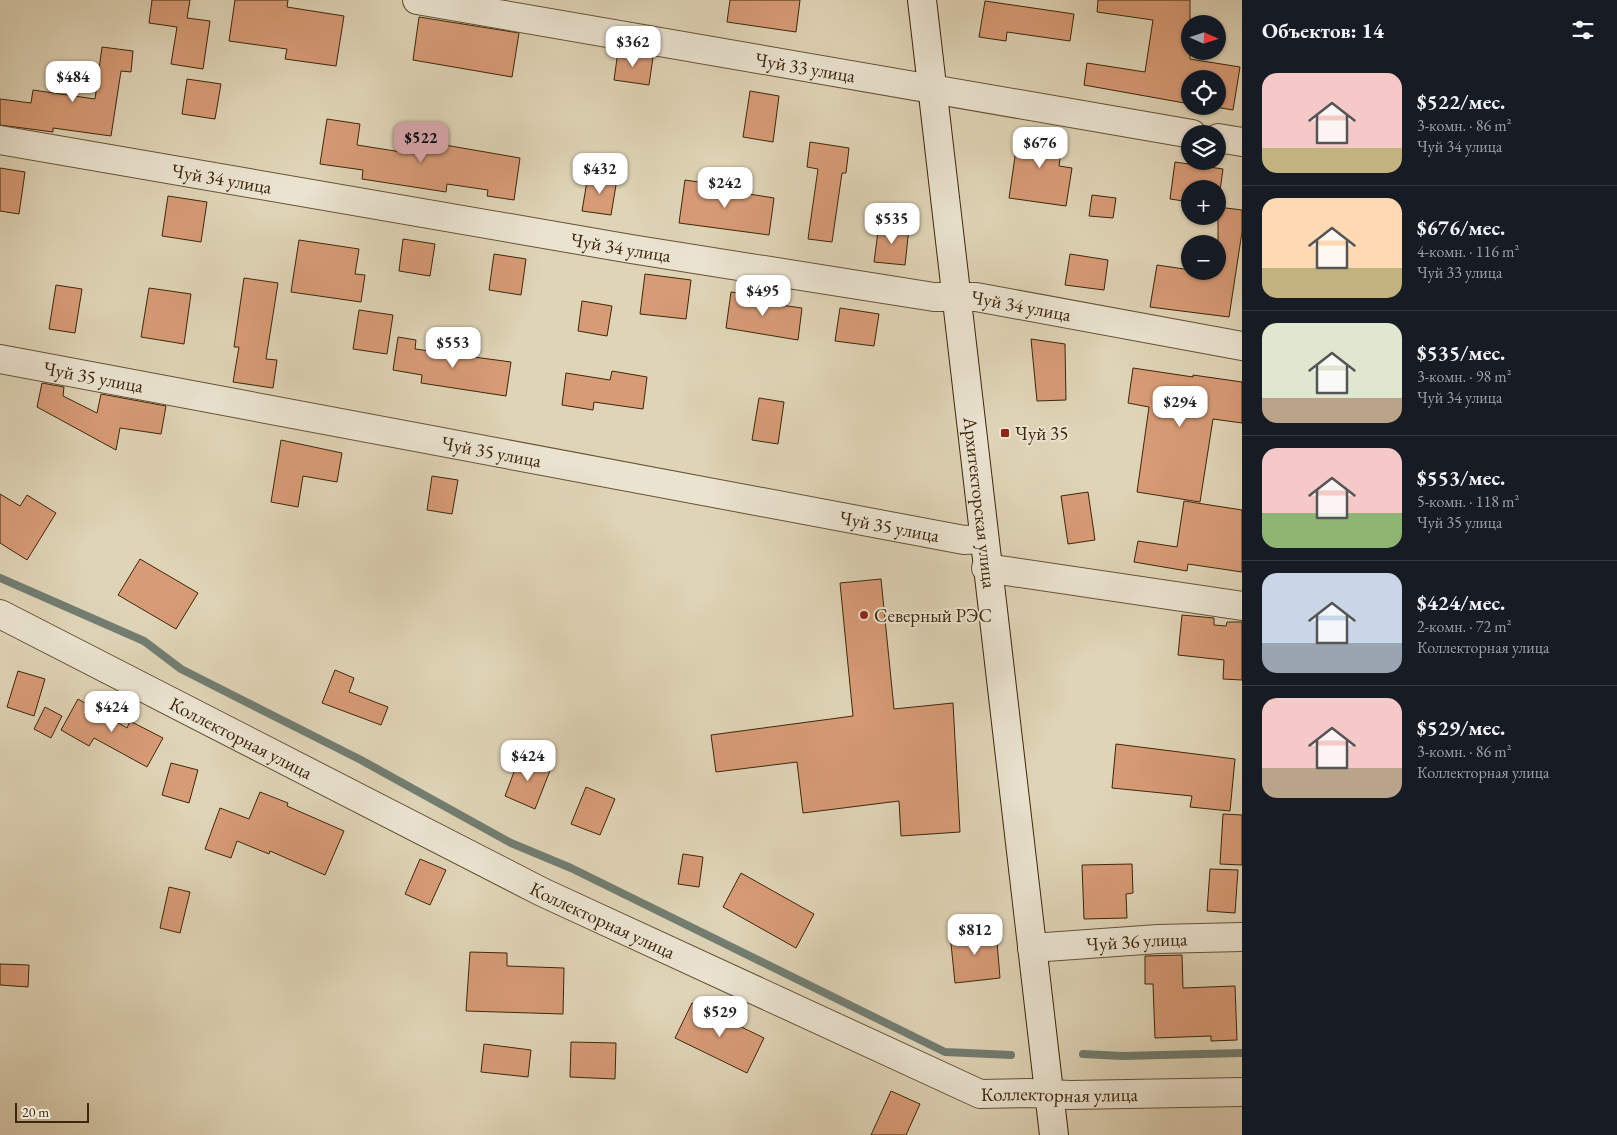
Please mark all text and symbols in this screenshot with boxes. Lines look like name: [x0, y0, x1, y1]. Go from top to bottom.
north arrow: [1181, 15, 1226, 60]
map controls: [1181, 15, 1226, 280]
icon: filters: [1569, 16, 1597, 44]
text: Объектов: 14: [1262, 17, 1384, 44]
pin: $362: [603, 26, 663, 68]
text: $362: [617, 31, 649, 52]
street label: Чуй 33 улица: [753, 47, 858, 89]
pin: $484: [43, 61, 103, 103]
text: $484: [57, 66, 89, 87]
button: locate: [1181, 70, 1226, 115]
text: $522/мес.: [1417, 88, 1505, 115]
icon: home: [1302, 93, 1362, 153]
text: 3-комн. · 86 m²: [1417, 115, 1512, 136]
pin: $522: [391, 121, 451, 164]
button: layers: [1181, 125, 1226, 170]
pin: $676: [1010, 126, 1070, 169]
text: $522: [405, 127, 437, 148]
text: $676: [1024, 132, 1056, 153]
text: Чуй 34 улица: [1417, 136, 1502, 157]
pin: $432: [570, 152, 630, 195]
street label: Чуй 34 улица: [169, 158, 274, 200]
text: $432: [584, 158, 616, 179]
pin: $242: [695, 166, 755, 209]
text: $242: [709, 172, 741, 193]
button: +: [1181, 180, 1226, 225]
pin: $535: [862, 202, 922, 245]
text: $535: [876, 208, 908, 229]
text: $676/мес.: [1417, 214, 1505, 241]
icon: home: [1302, 218, 1362, 278]
street label: Чуй 34 улица: [569, 227, 673, 268]
button: −: [1181, 235, 1226, 280]
text: 4-комн. · 116 m²: [1417, 241, 1519, 262]
text: Чуй 33 улица: [1417, 262, 1502, 283]
pin: $495: [733, 274, 793, 317]
text: $495: [747, 280, 779, 301]
street label: Чуй 34 улица: [969, 284, 1074, 327]
pin: $553: [423, 326, 483, 369]
text: $553: [437, 332, 469, 353]
text: $535/мес.: [1417, 339, 1505, 366]
icon: home: [1302, 343, 1362, 403]
street label: Чуй 35 улица: [41, 355, 146, 399]
text: 3-комн. · 98 m²: [1417, 366, 1512, 387]
pin: $294: [1150, 386, 1210, 428]
text: Чуй 34 улица: [1417, 387, 1502, 408]
text: $294: [1164, 391, 1196, 412]
street label: Архитекторская улица: [957, 415, 1002, 590]
place label: Чуй 35: [1015, 421, 1068, 446]
marker: Чуй 35: [999, 427, 1011, 439]
street label: Чуй 35 улица: [439, 430, 544, 473]
text: $553/мес.: [1417, 464, 1505, 491]
icon: home: [1302, 468, 1362, 528]
text: 5-комн. · 118 m²: [1417, 491, 1519, 512]
street label: Чуй 35 улица: [837, 505, 942, 548]
text: Чуй 35 улица: [1417, 512, 1502, 533]
text: $424/мес.: [1417, 589, 1505, 616]
icon: home: [1302, 593, 1362, 653]
place label: Северный РЭС: [874, 603, 992, 628]
marker: Северный РЭС: [858, 609, 870, 621]
text: 2-комн. · 72 m²: [1417, 616, 1512, 637]
text: Коллекторная улица: [1417, 637, 1549, 658]
pin: $424: [82, 690, 142, 733]
street label: Коллекторная улица: [165, 691, 317, 785]
text: $424: [96, 696, 128, 717]
text: $529/мес.: [1417, 714, 1505, 741]
icon: home: [1302, 718, 1362, 778]
pin: $424: [498, 740, 558, 782]
text: 3-комн. · 86 m²: [1417, 741, 1512, 762]
text: $424: [512, 745, 544, 766]
text: Коллекторная улица: [1417, 762, 1549, 783]
street label: Коллекторная улица: [526, 876, 680, 965]
pin: $812: [945, 914, 1005, 956]
text: $812: [959, 919, 991, 940]
street label: Чуй 36 улица: [1085, 926, 1188, 957]
pin: $529: [690, 996, 750, 1038]
text: $529: [704, 1001, 736, 1022]
street label: Коллекторная улица: [981, 1081, 1139, 1108]
scale bar: [15, 1100, 89, 1123]
text: 20 m: [22, 1103, 49, 1121]

